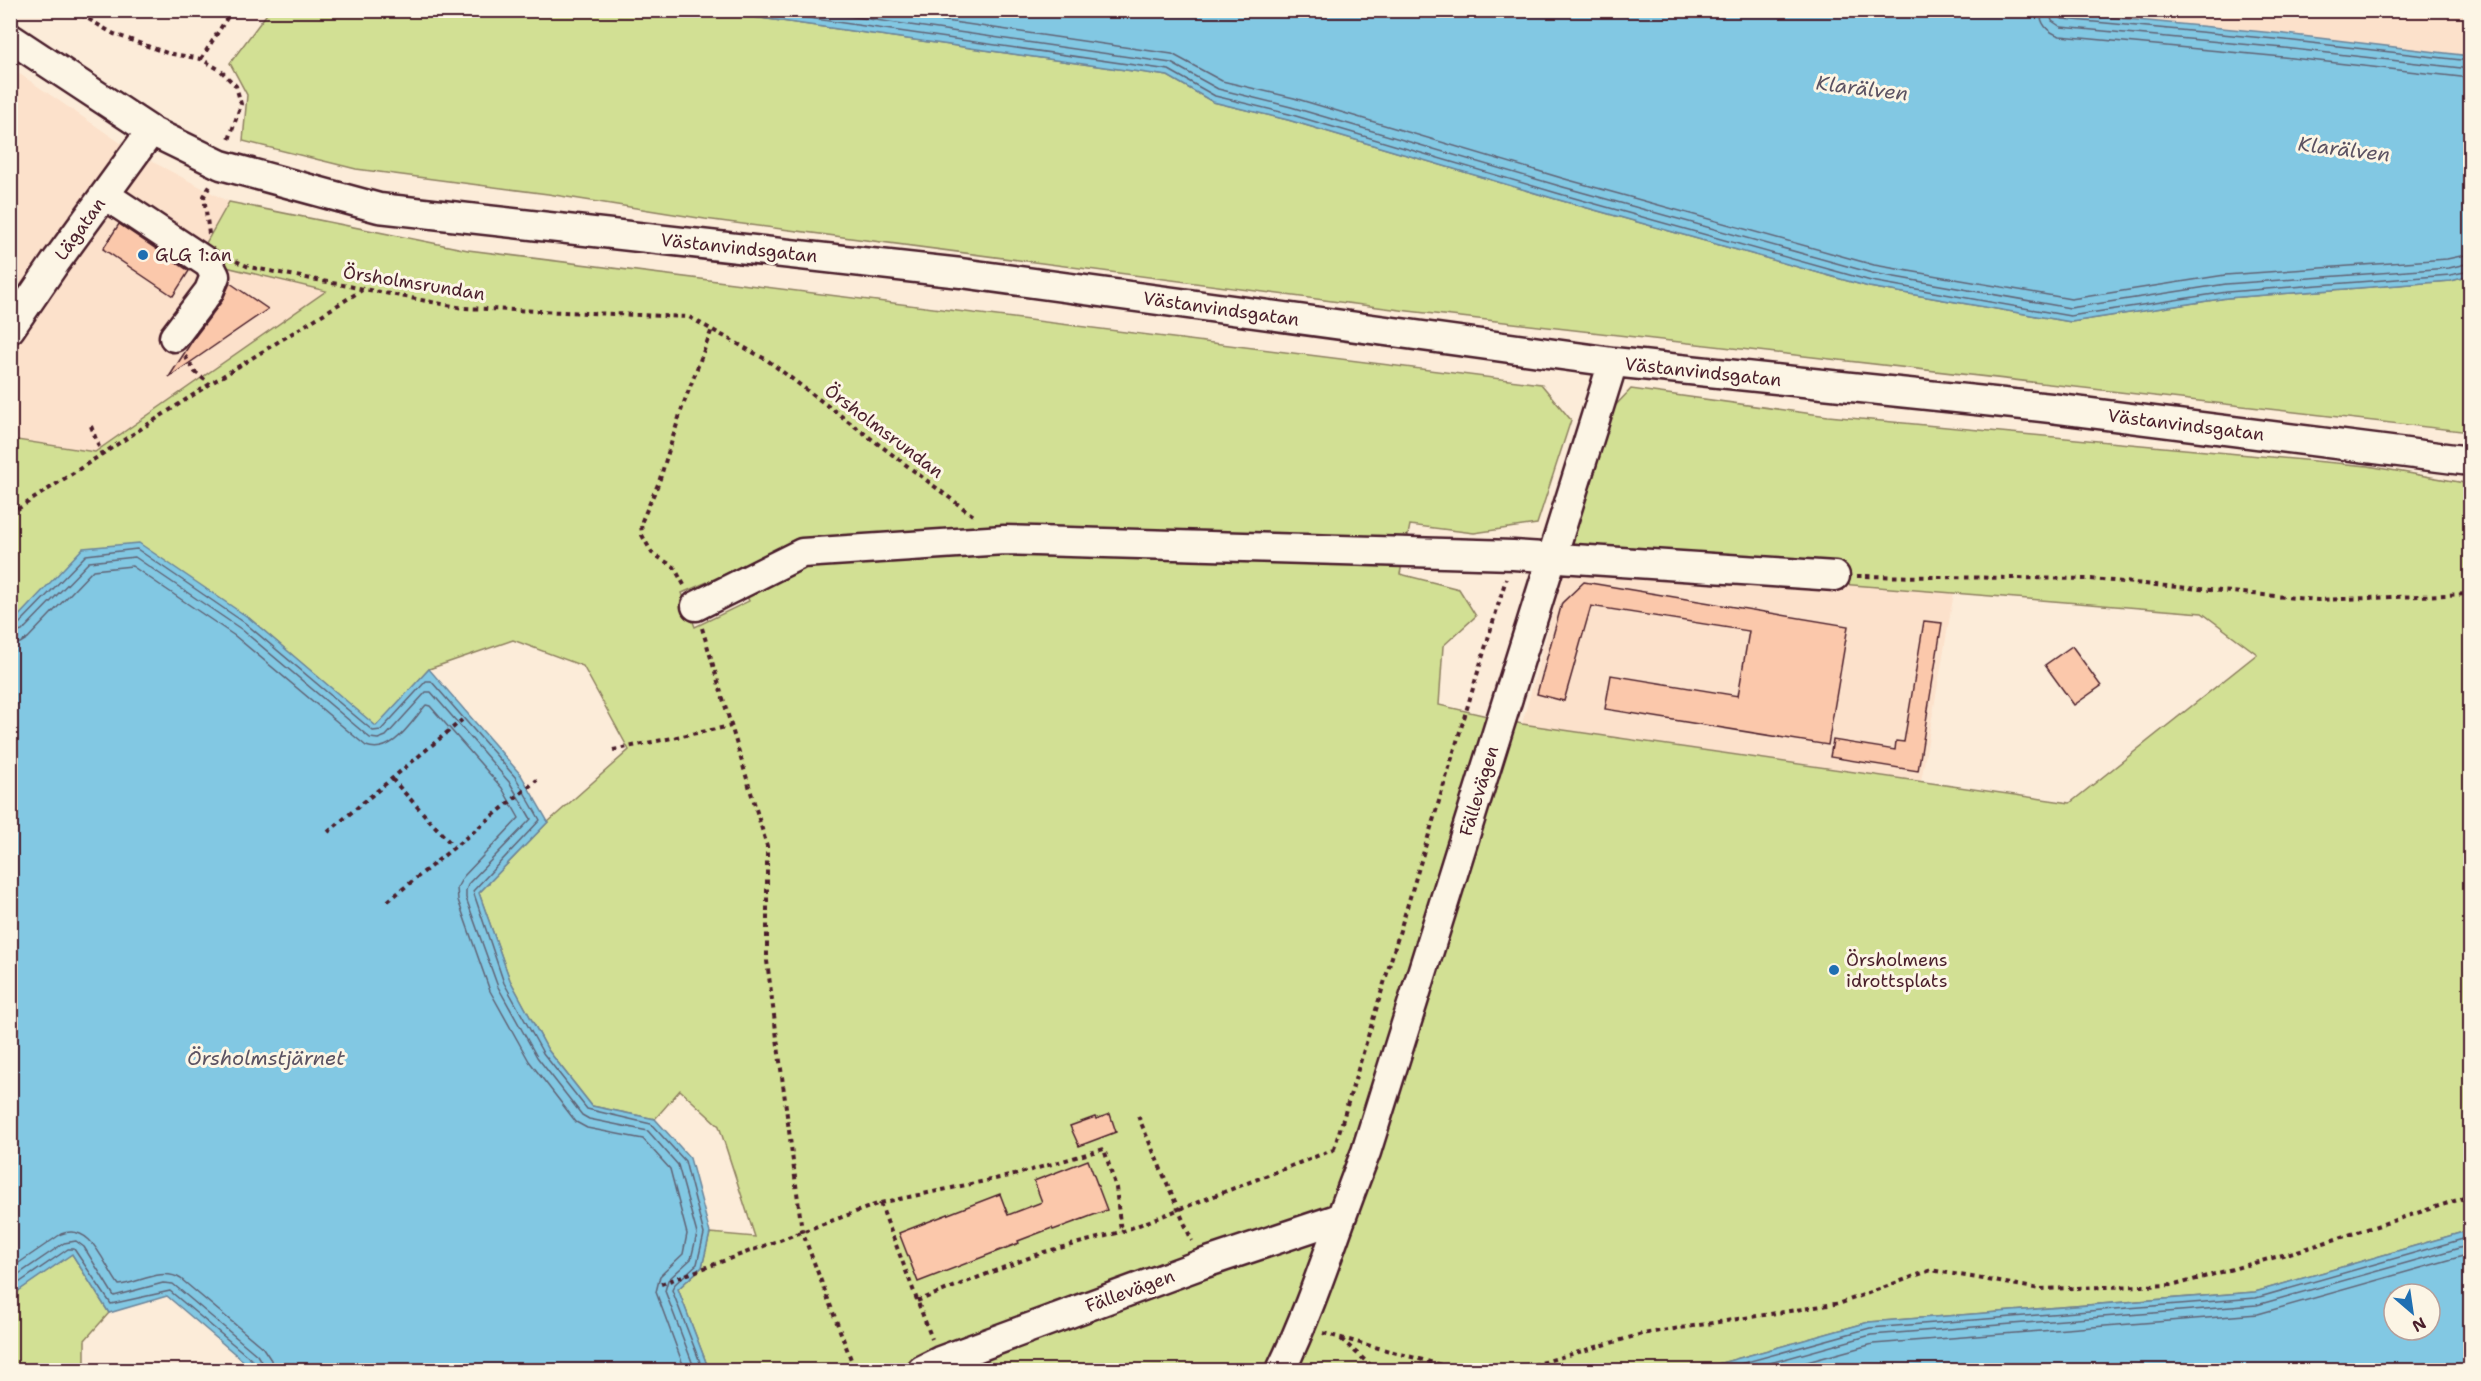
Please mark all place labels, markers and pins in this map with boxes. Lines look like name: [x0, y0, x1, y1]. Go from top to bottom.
place label: GLG 1:an: [155, 243, 232, 267]
marker: GLG 1:an: [136, 248, 150, 262]
place label: Örsholmens idrottsplats: [1846, 948, 1948, 993]
marker: Örsholmens idrottsplats: [1827, 963, 1841, 977]

